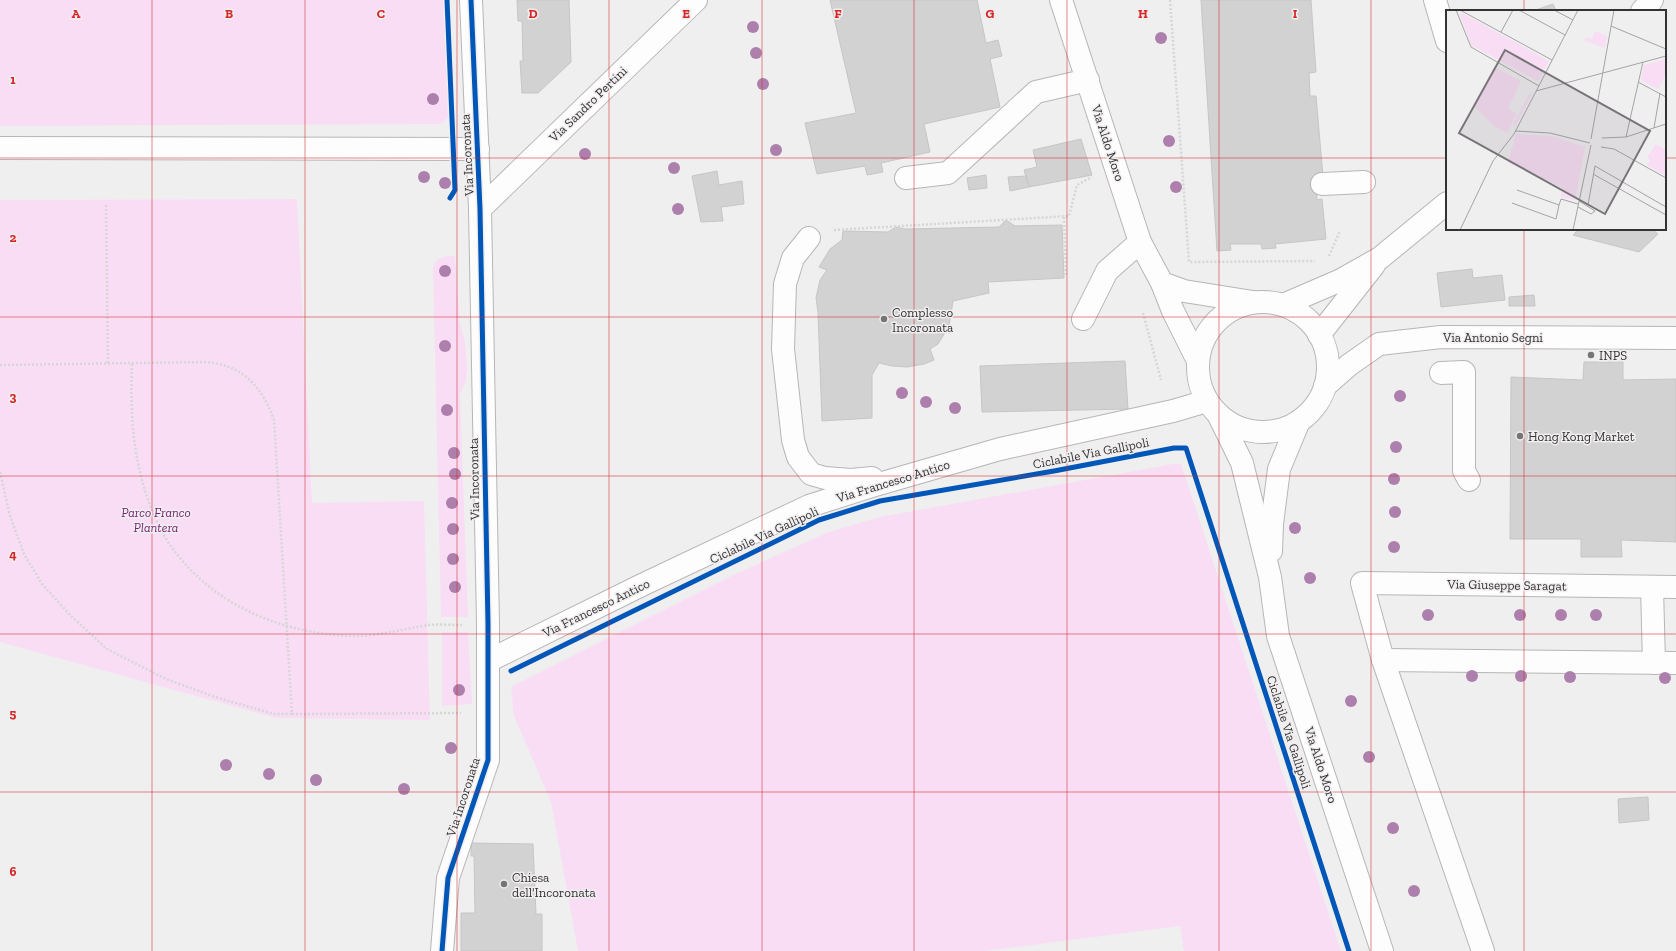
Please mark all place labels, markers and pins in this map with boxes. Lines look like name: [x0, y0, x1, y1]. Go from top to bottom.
place label: Complesso Incoronata: [892, 305, 954, 335]
marker: Complesso Incoronata: [879, 314, 889, 324]
place label: INPS: [1599, 348, 1627, 363]
marker: INPS: [1586, 350, 1596, 360]
place label: Hong Kong Market: [1528, 429, 1635, 444]
marker: Hong Kong Market: [1515, 431, 1525, 441]
place label: Chiesa dell'Incoronata: [512, 870, 597, 900]
marker: Chiesa dell'Incoronata: [499, 879, 509, 889]

